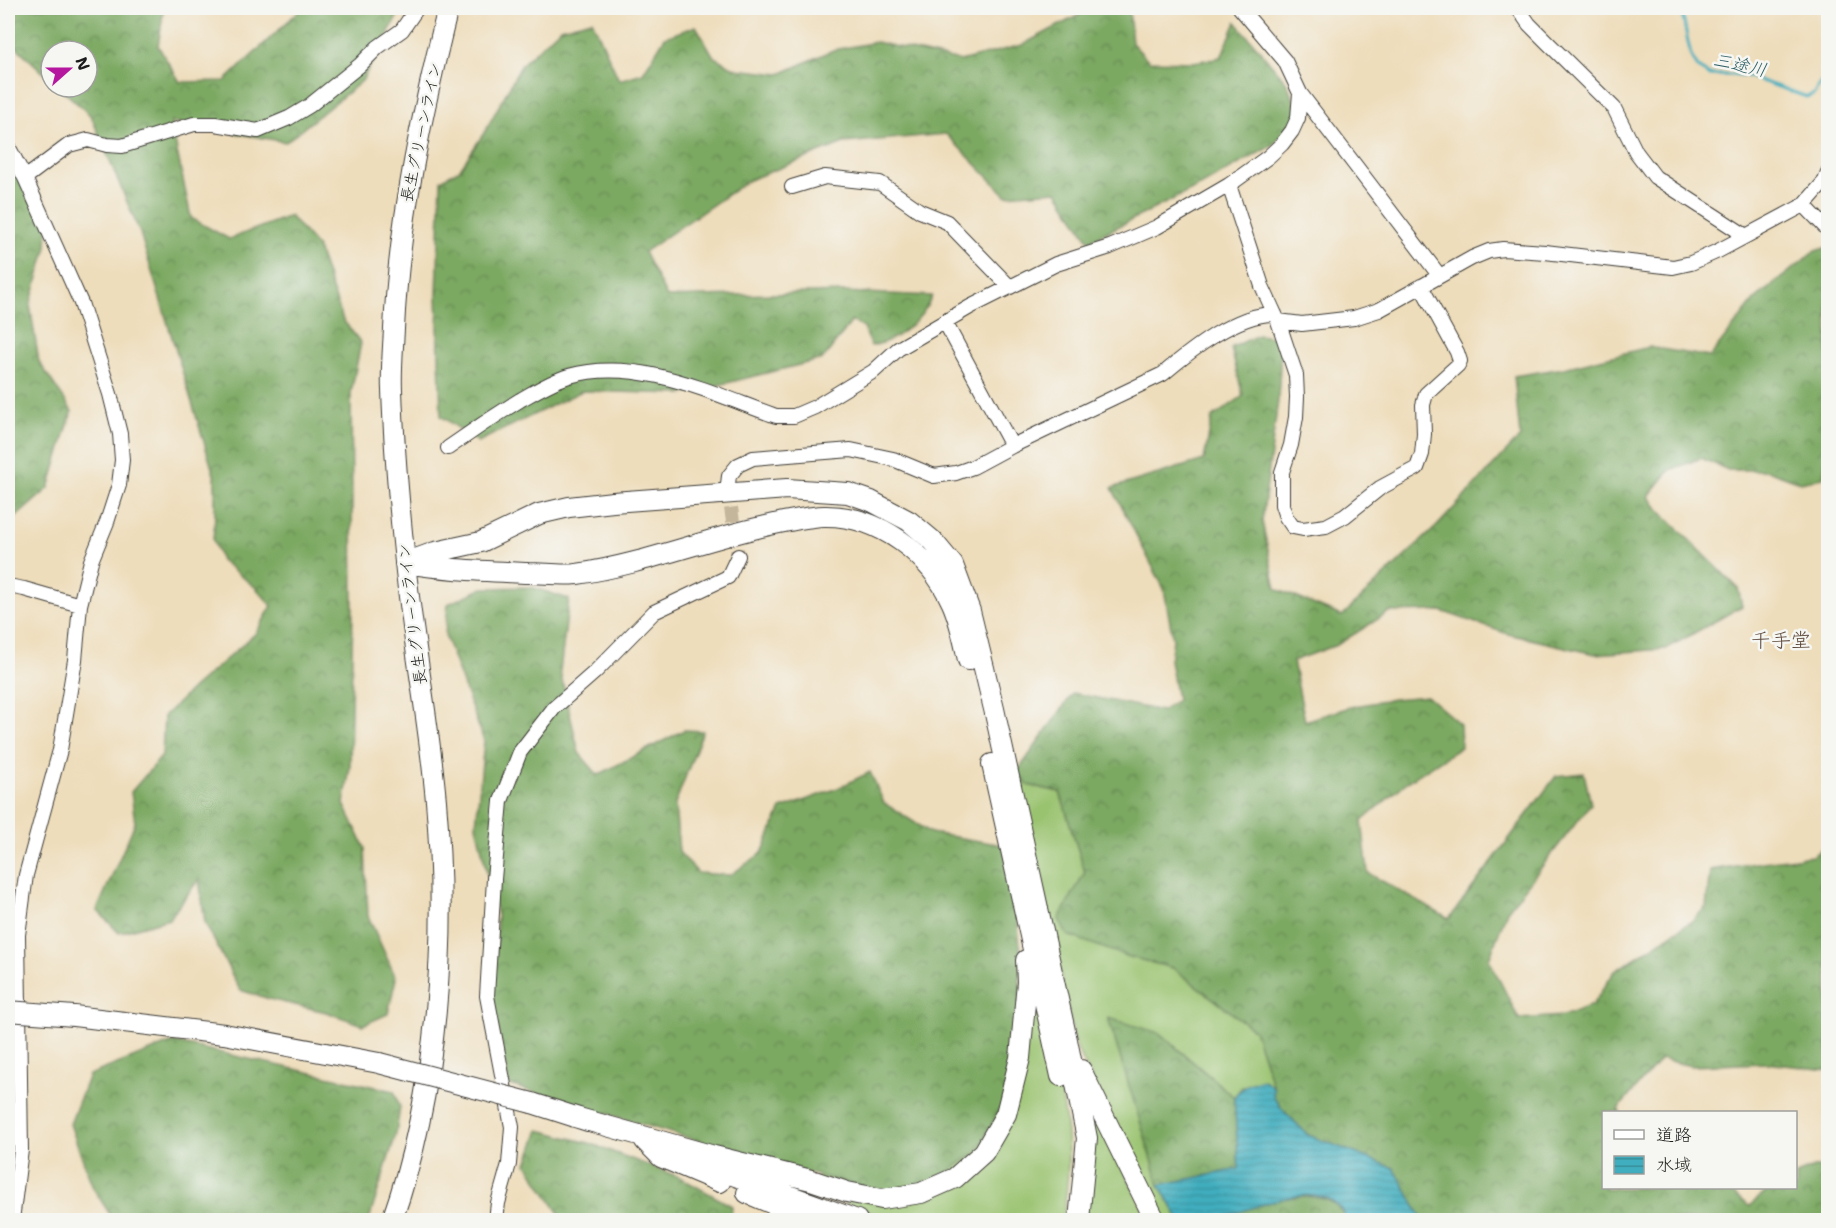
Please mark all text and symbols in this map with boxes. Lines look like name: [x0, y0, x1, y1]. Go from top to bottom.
north arrow: [39, 39, 99, 99]
water label: 三途川: [1711, 48, 1769, 82]
text: N: [70, 54, 95, 73]
street label: 長生グリーンライン: [396, 60, 446, 204]
street label: 長生グリーンライン: [393, 542, 431, 686]
district label: 千手堂: [1751, 627, 1811, 653]
legend: [1602, 1111, 1797, 1189]
text: 道路: [1656, 1123, 1692, 1147]
text: 水域: [1656, 1153, 1692, 1177]

